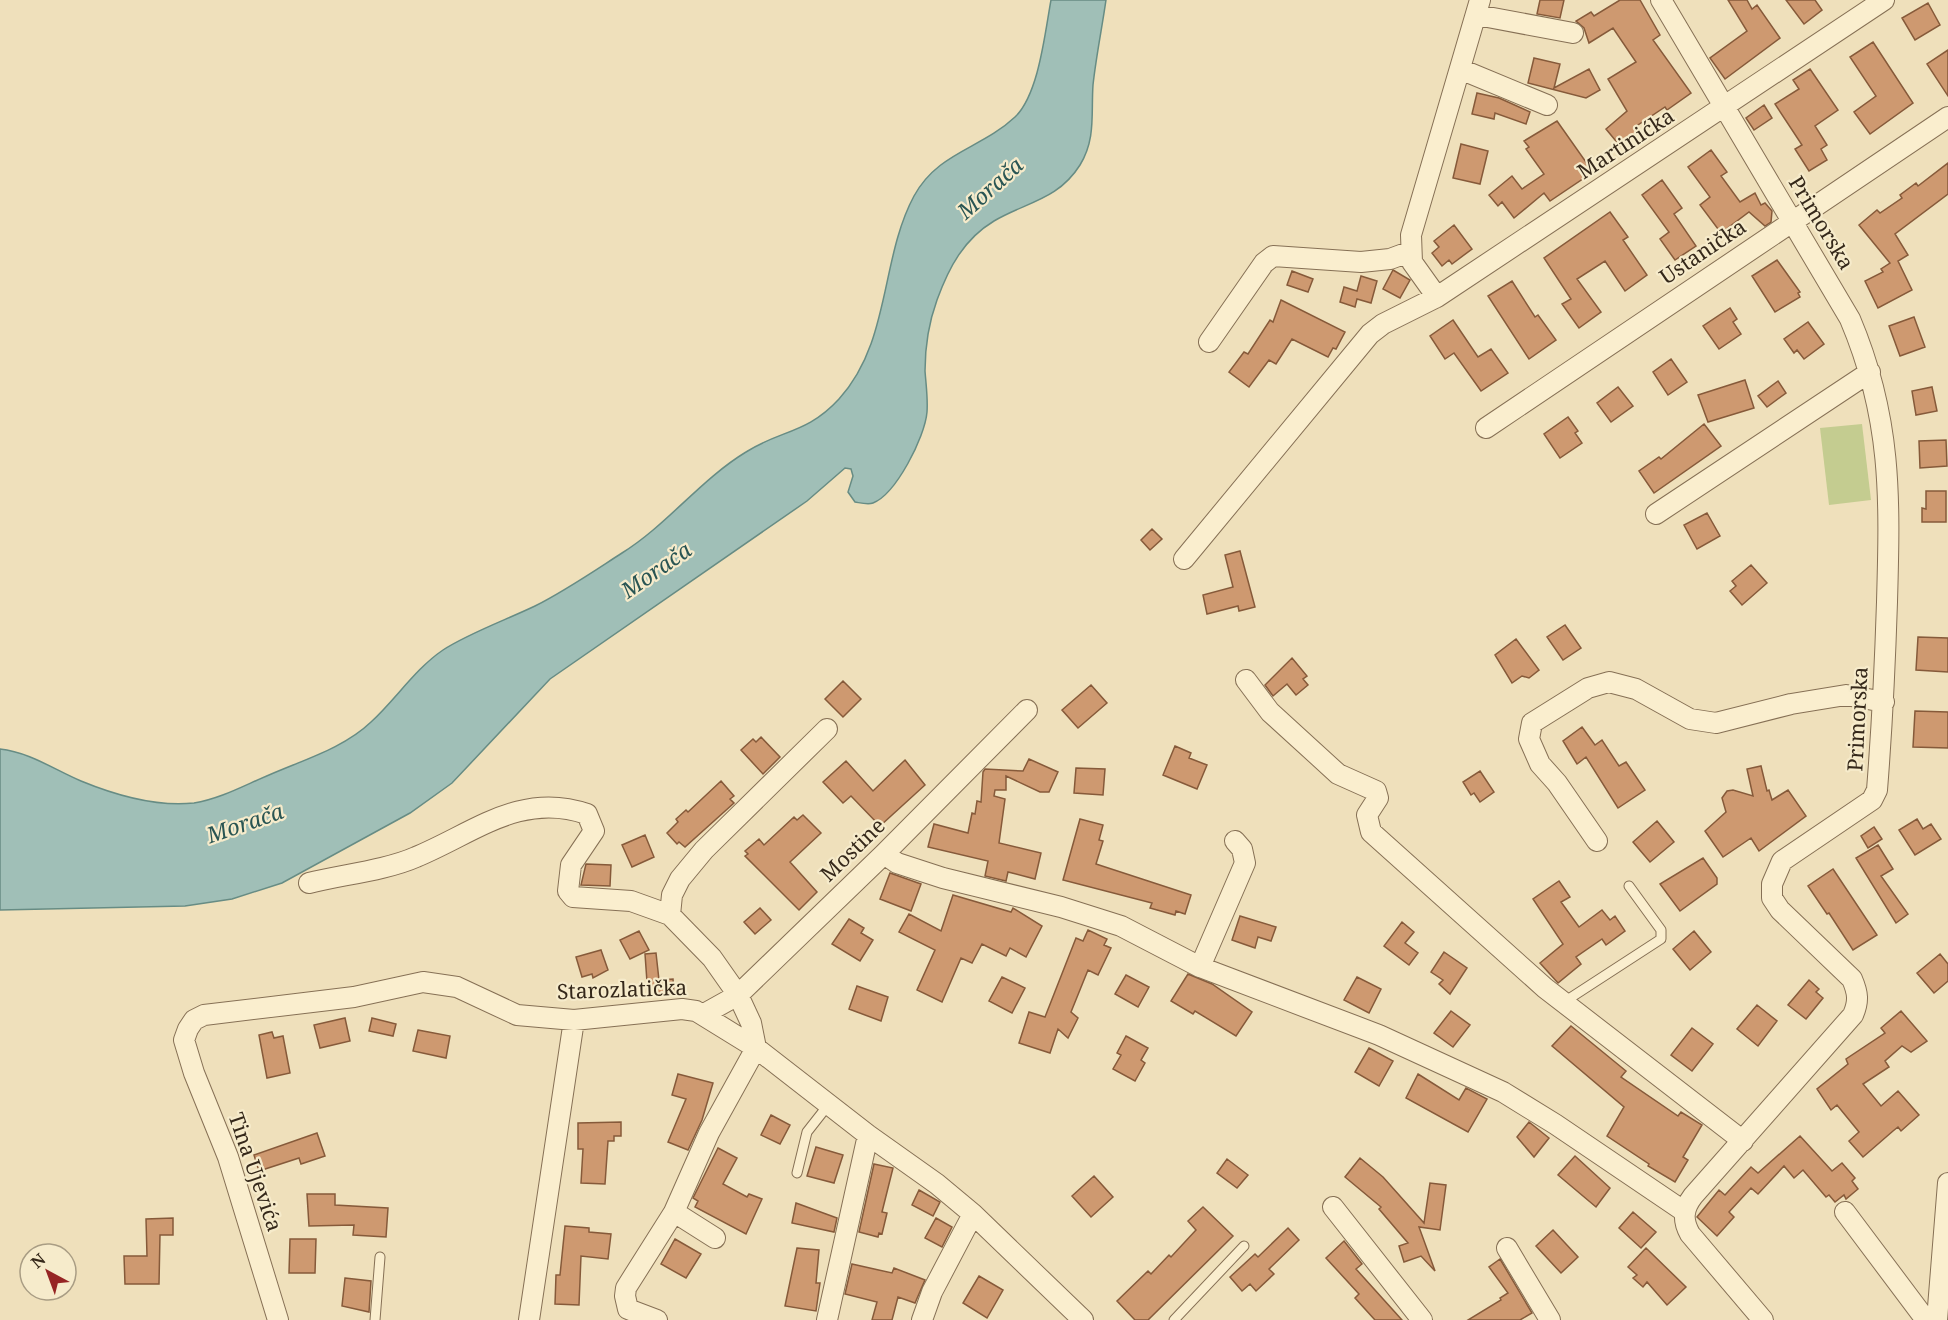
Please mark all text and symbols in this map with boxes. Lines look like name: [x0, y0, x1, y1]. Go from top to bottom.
street label: Martinićka: [1572, 101, 1679, 185]
water label: Morača: [949, 149, 1029, 226]
street label: Primorska: [1783, 170, 1861, 275]
street label: Ustanička: [1654, 212, 1751, 290]
water label: Morača: [614, 534, 697, 605]
street label: Primorska: [1840, 666, 1874, 772]
water label: Morača: [201, 795, 287, 849]
street label: Mostine: [814, 811, 891, 887]
street label: Starozlatička: [556, 973, 688, 1005]
street label: Tina Ujevića: [223, 1108, 289, 1235]
north arrow: [18, 1242, 78, 1302]
text: N: [26, 1248, 50, 1273]

